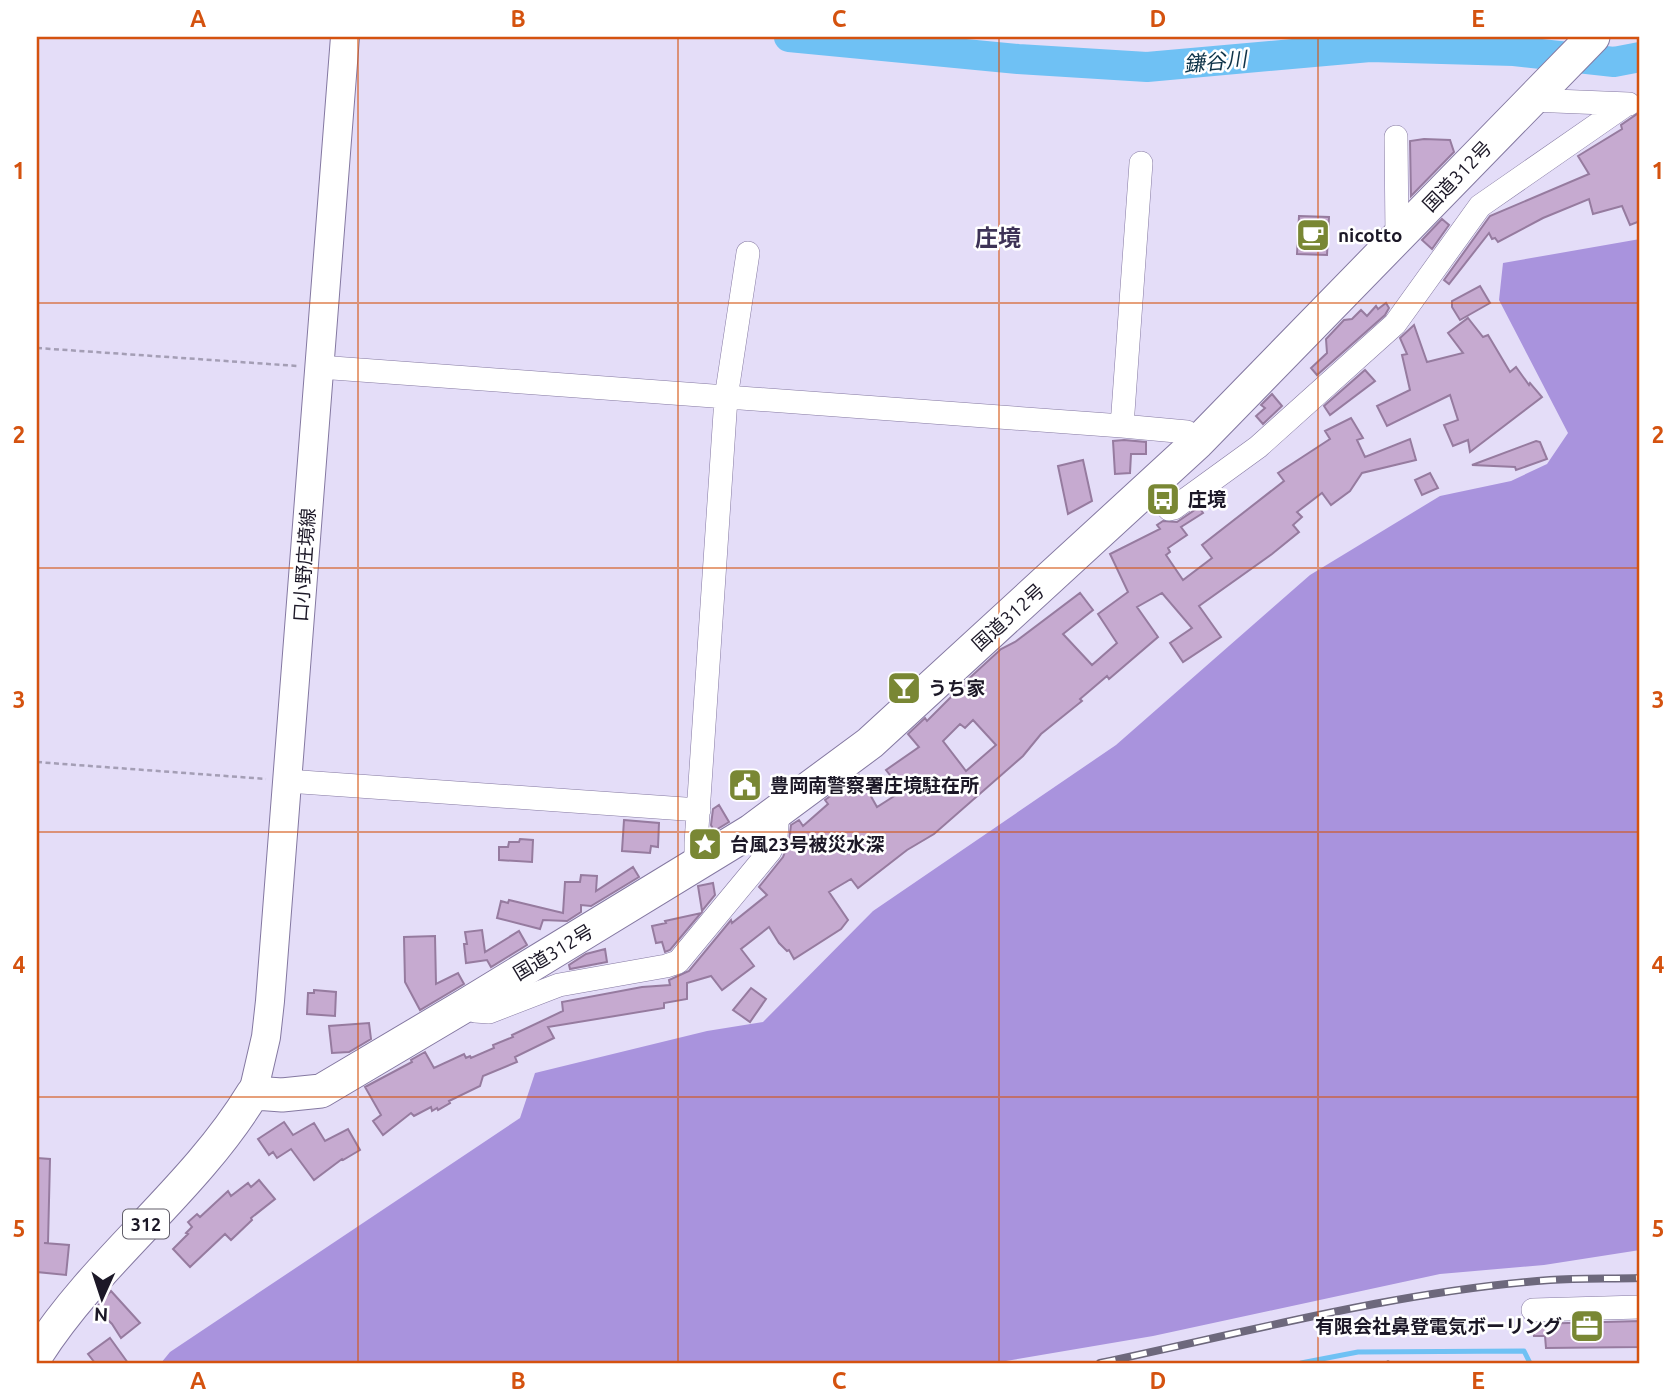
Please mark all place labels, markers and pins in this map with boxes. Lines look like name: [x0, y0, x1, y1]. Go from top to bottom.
cafe icon: nicotto: [1294, 216, 1332, 254]
place label: nicotto: [1338, 224, 1402, 246]
bus stop icon: 庄境: [1144, 480, 1182, 518]
place label: 庄境: [1188, 488, 1226, 510]
bar icon: うち家: [885, 669, 923, 707]
place label: うち家: [928, 677, 985, 699]
public building icon: 豊岡南警察署庄境駐在所: [726, 766, 764, 804]
place label: 豊岡南警察署庄境駐在所: [770, 774, 979, 796]
place icon: 台風23号被災水深: [686, 825, 724, 863]
place label: 台風23号被災水深: [730, 833, 884, 855]
office icon: 有限会社鼻登電気ボーリング: [1568, 1307, 1606, 1345]
place label: 有限会社鼻登電気ボーリング: [1315, 1315, 1562, 1337]

